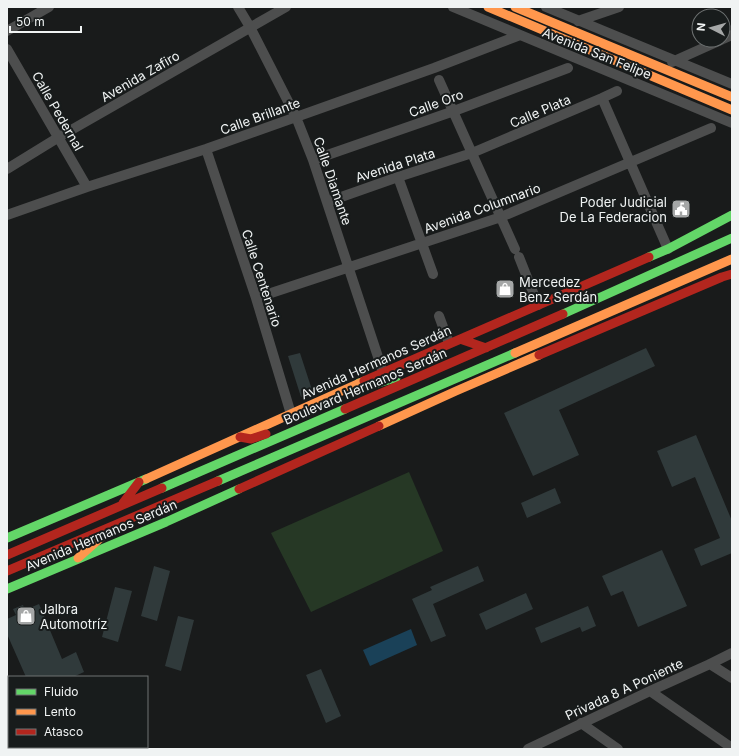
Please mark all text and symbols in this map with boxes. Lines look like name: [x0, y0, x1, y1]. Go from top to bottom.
scale bar: [10, 8, 81, 34]
north arrow: [691, 8, 731, 48]
text: 50 m: [16, 14, 45, 29]
text: N: [694, 22, 708, 32]
street label: Avenida San Felipe: [540, 24, 654, 82]
street label: Avenida Zafiro: [98, 47, 182, 105]
street label: Calle Pedernal: [29, 69, 87, 153]
street label: Calle Oro: [407, 86, 466, 120]
street label: Calle Plata: [507, 91, 573, 131]
street label: Calle Brillante: [218, 94, 302, 138]
street label: Calle Diamante: [310, 135, 356, 227]
street label: Avenida Plata: [353, 145, 437, 185]
street label: Avenida Columnario: [421, 179, 543, 237]
place label: Poder Judicial De La Federacion: [560, 194, 667, 225]
public building icon: Poder Judicial De La Federacion: [670, 198, 692, 220]
street label: Calle Centenario: [239, 227, 285, 329]
place label: Mercedez Benz Serdán: [519, 274, 597, 305]
shop icon: Mercedez Benz Serdán: [494, 278, 516, 300]
street label: Avenida Hermanos Serdán: [298, 322, 454, 402]
street label: Boulevard Hermanos Serdán: [281, 344, 449, 428]
street label: Avenida Hermanos Serdán: [23, 496, 179, 574]
place label: Jalbra Automotríz: [40, 601, 107, 632]
shop icon: Jalbra Automotríz: [15, 605, 37, 627]
street label: Privada 8 A Poniente: [563, 655, 685, 723]
legend: [8, 676, 148, 748]
text: Fluido: [44, 684, 79, 699]
text: Lento: [44, 704, 76, 719]
text: Atasco: [44, 724, 83, 739]

